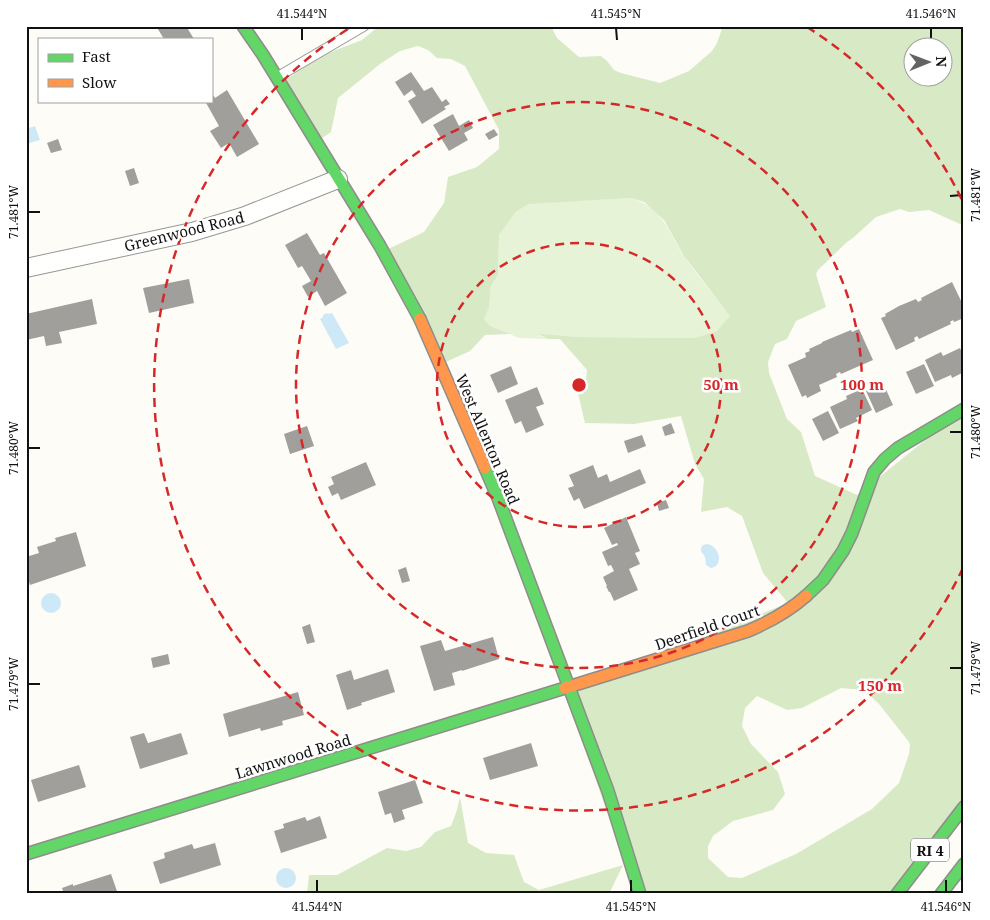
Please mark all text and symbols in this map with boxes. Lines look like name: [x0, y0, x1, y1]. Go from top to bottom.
text: 41.544°N: [277, 5, 327, 22]
text: 41.545°N: [591, 5, 641, 22]
text: 41.546°N: [906, 5, 956, 22]
legend: [38, 38, 212, 102]
north arrow: [902, 38, 952, 88]
text: Fast: [82, 46, 111, 66]
text: N: [932, 56, 951, 67]
text: Slow: [82, 72, 116, 92]
text: 71.481°W: [967, 168, 984, 222]
text: 71.481°W: [5, 185, 22, 239]
street label: Greenwood Road: [122, 206, 246, 256]
street label: West Allenton Road: [451, 371, 525, 507]
text: 50 m: [703, 374, 739, 394]
text: 100 m: [840, 374, 884, 394]
centre of rings: [570, 376, 588, 394]
text: 71.480°W: [967, 405, 984, 459]
text: 71.480°W: [5, 421, 22, 475]
street label: Deerfield Court: [652, 600, 762, 654]
text: 71.479°W: [967, 641, 984, 695]
text: 71.479°W: [5, 657, 22, 711]
text: 150 m: [858, 675, 902, 695]
street label: Lawnwood Road: [233, 729, 353, 783]
road number: RI 4: [911, 838, 949, 862]
text: 41.544°N: [292, 898, 342, 915]
text: 41.545°N: [606, 898, 656, 915]
text: 41.546°N: [921, 898, 971, 915]

